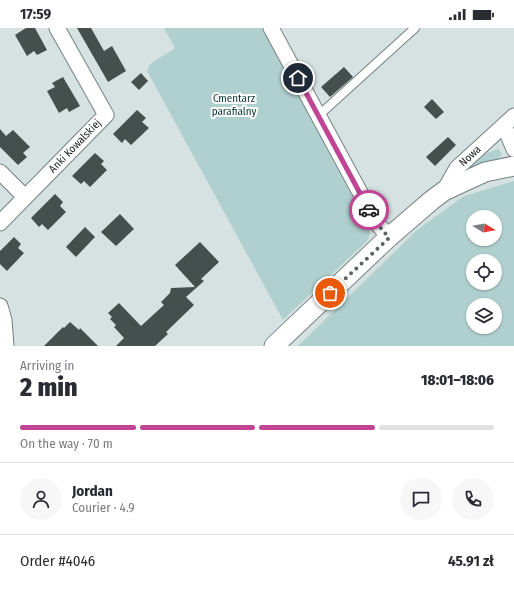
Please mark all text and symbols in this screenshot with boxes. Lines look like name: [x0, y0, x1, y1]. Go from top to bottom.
text: 17:59: [20, 5, 51, 23]
pin: [281, 61, 315, 95]
icon: home: [287, 67, 309, 89]
park label: Cmentarz parafialny: [212, 92, 256, 118]
street label: Anki Kowalskiej: [46, 116, 104, 176]
street label: Nowa: [456, 143, 484, 169]
courier: [349, 190, 389, 230]
icon: car: [358, 199, 380, 221]
north arrow: [466, 210, 502, 246]
map controls: [466, 210, 502, 334]
button: locate: [466, 254, 502, 290]
pin: [313, 276, 347, 310]
icon: bag: [319, 282, 341, 304]
button: layers: [466, 298, 502, 334]
text: Arriving in: [20, 358, 74, 373]
text: 18:01–18:06: [421, 371, 494, 389]
text: 2 min: [20, 372, 78, 403]
text: On the way · 70 m: [20, 436, 113, 451]
button: person: [20, 478, 62, 520]
button: chat: [400, 478, 442, 520]
button: phone: [452, 478, 494, 520]
text: Jordan: [72, 482, 113, 500]
text: Courier · 4.9: [72, 500, 135, 515]
text: Order #4046: [20, 552, 95, 570]
text: 45.91 zł: [448, 552, 494, 570]

